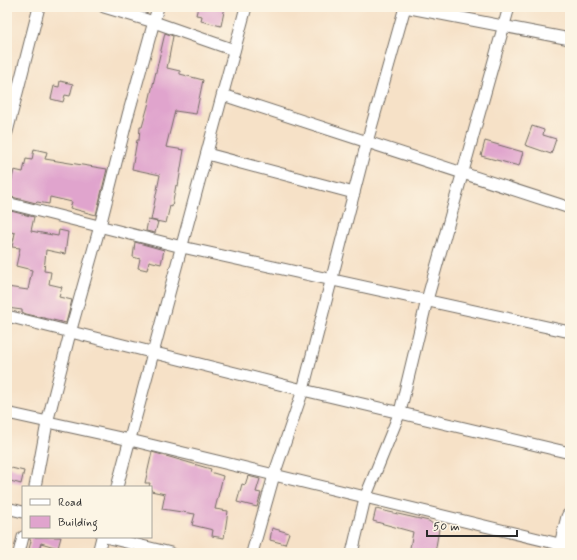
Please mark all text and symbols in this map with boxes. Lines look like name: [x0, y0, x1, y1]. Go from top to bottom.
legend: [22, 486, 152, 538]
text: Road: [58, 495, 82, 511]
scale bar: [427, 512, 517, 538]
text: Building: [58, 515, 98, 532]
text: 50 m: [433, 519, 460, 535]

